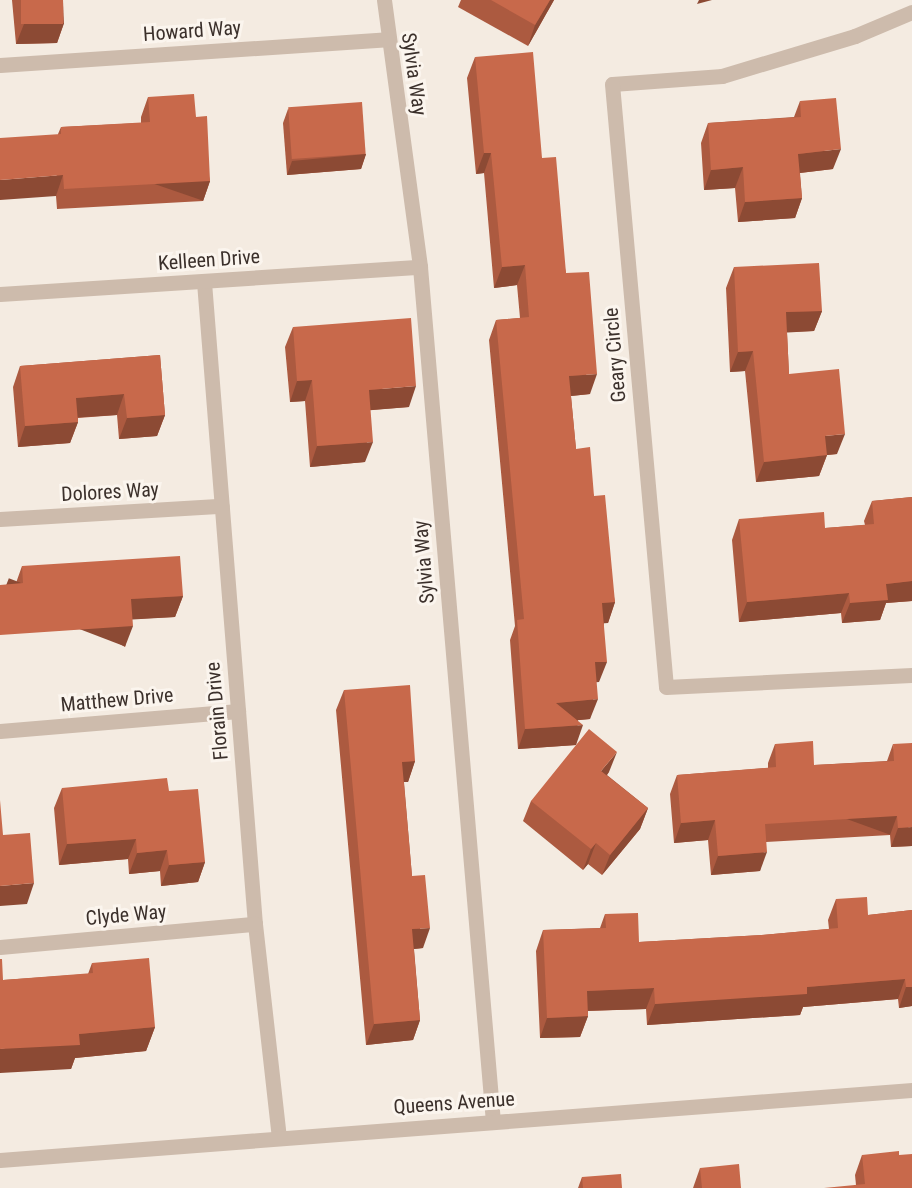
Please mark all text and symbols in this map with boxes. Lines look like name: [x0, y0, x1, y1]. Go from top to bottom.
street label: Howard Way: [142, 16, 242, 46]
street label: Sylvia Way: [396, 31, 432, 117]
street label: Kelleen Drive: [157, 244, 261, 276]
street label: Geary Circle: [599, 307, 631, 403]
street label: Dolores Way: [61, 477, 159, 507]
street label: Sylvia Way: [408, 519, 440, 605]
street label: Florain Drive: [201, 661, 233, 761]
street label: Matthew Drive: [60, 683, 174, 717]
street label: Clyde Way: [85, 900, 167, 930]
street label: Queens Avenue: [393, 1087, 515, 1119]

